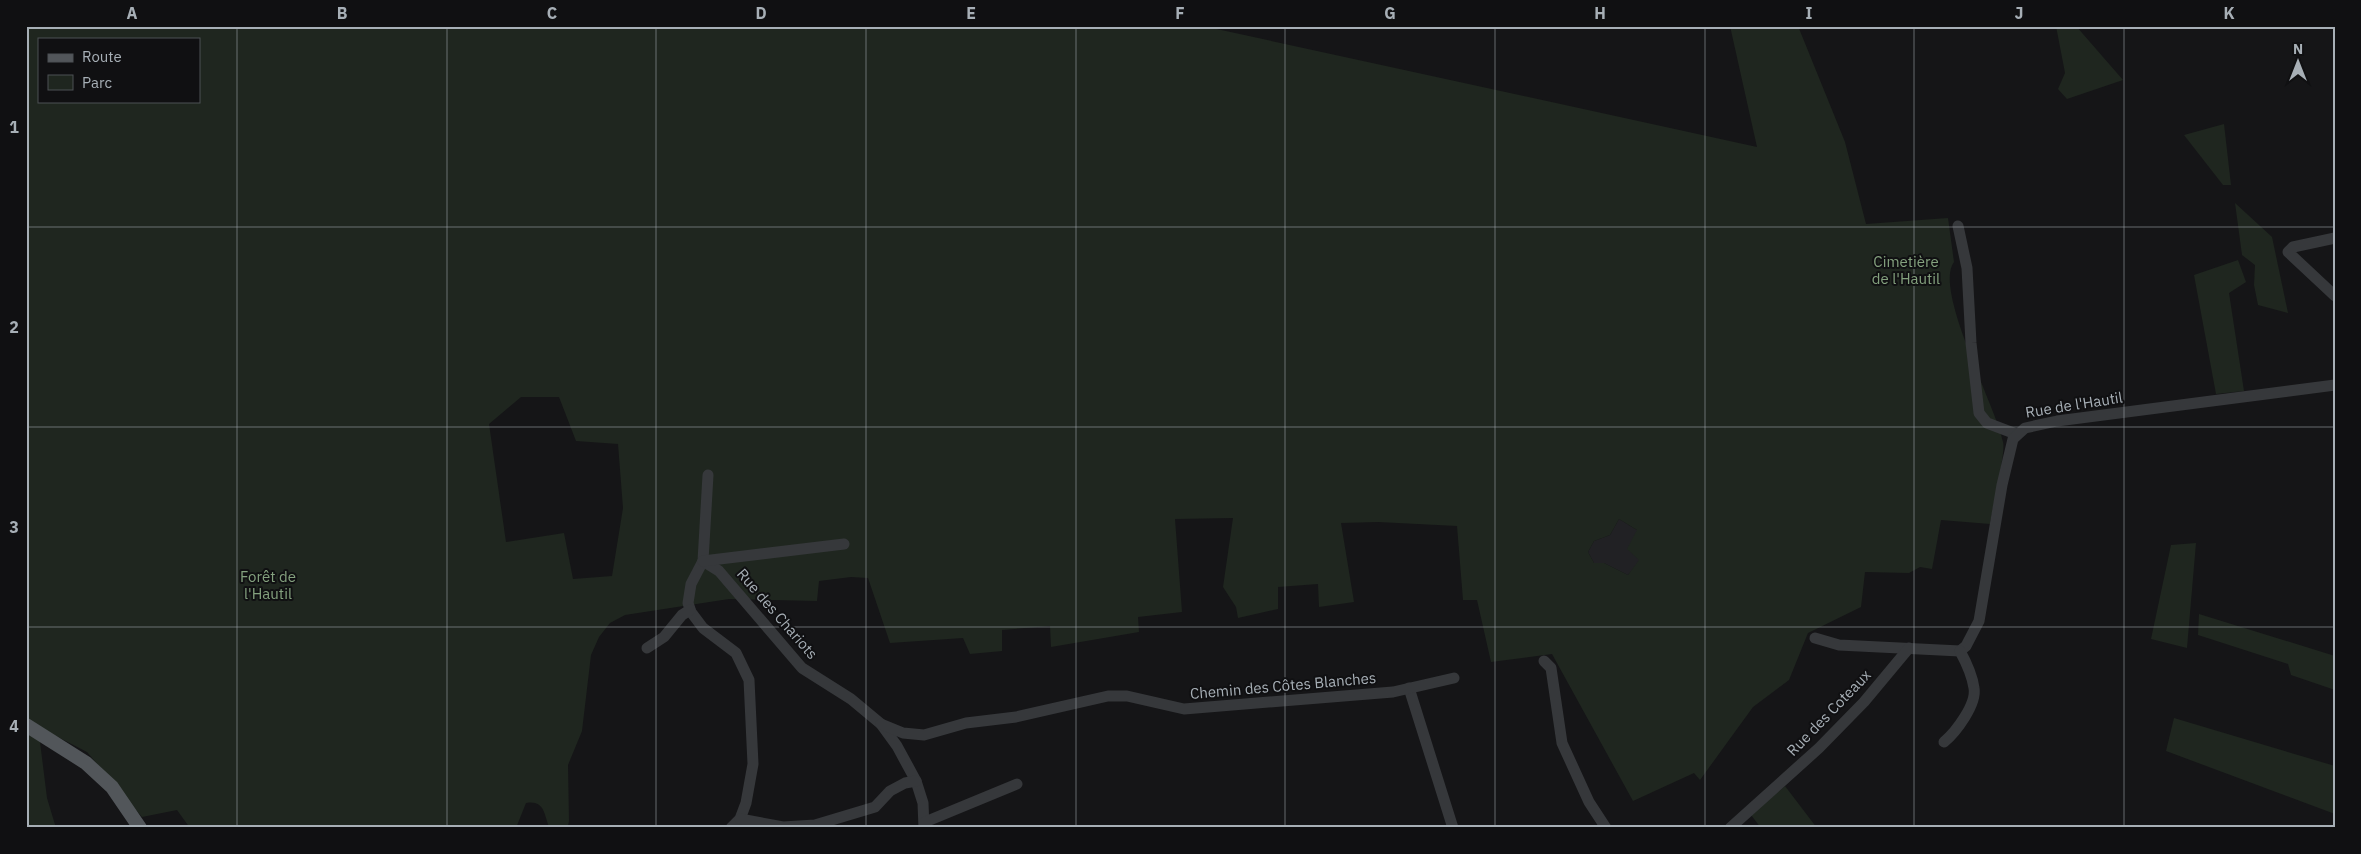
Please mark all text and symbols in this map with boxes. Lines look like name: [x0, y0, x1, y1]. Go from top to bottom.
text: A: [127, 3, 138, 23]
text: B: [337, 3, 348, 23]
text: C: [547, 3, 557, 23]
text: D: [755, 3, 767, 23]
text: E: [966, 3, 976, 23]
text: F: [1175, 3, 1185, 23]
text: G: [1384, 3, 1396, 23]
text: H: [1594, 3, 1606, 23]
text: I: [1806, 3, 1813, 23]
text: J: [2015, 3, 2023, 23]
text: K: [2223, 3, 2235, 23]
legend: [38, 38, 200, 102]
north arrow: [2274, 38, 2324, 88]
text: N: [2293, 40, 2303, 58]
text: Route: [82, 47, 122, 66]
text: Parc: [82, 73, 112, 92]
text: 1: [9, 117, 19, 137]
park label: Cimetière de l'Hautil: [1872, 252, 1940, 288]
text: 2: [9, 317, 19, 337]
street label: Rue de l'Hautil: [2024, 387, 2124, 422]
text: 3: [9, 517, 19, 537]
street label: Rue des Chariots: [733, 565, 822, 663]
park label: Forêt de l'Hautil: [240, 567, 296, 603]
street label: Rue des Coteaux: [1783, 665, 1875, 760]
street label: Chemin des Côtes Blanches: [1189, 668, 1377, 703]
text: 4: [9, 716, 19, 736]

